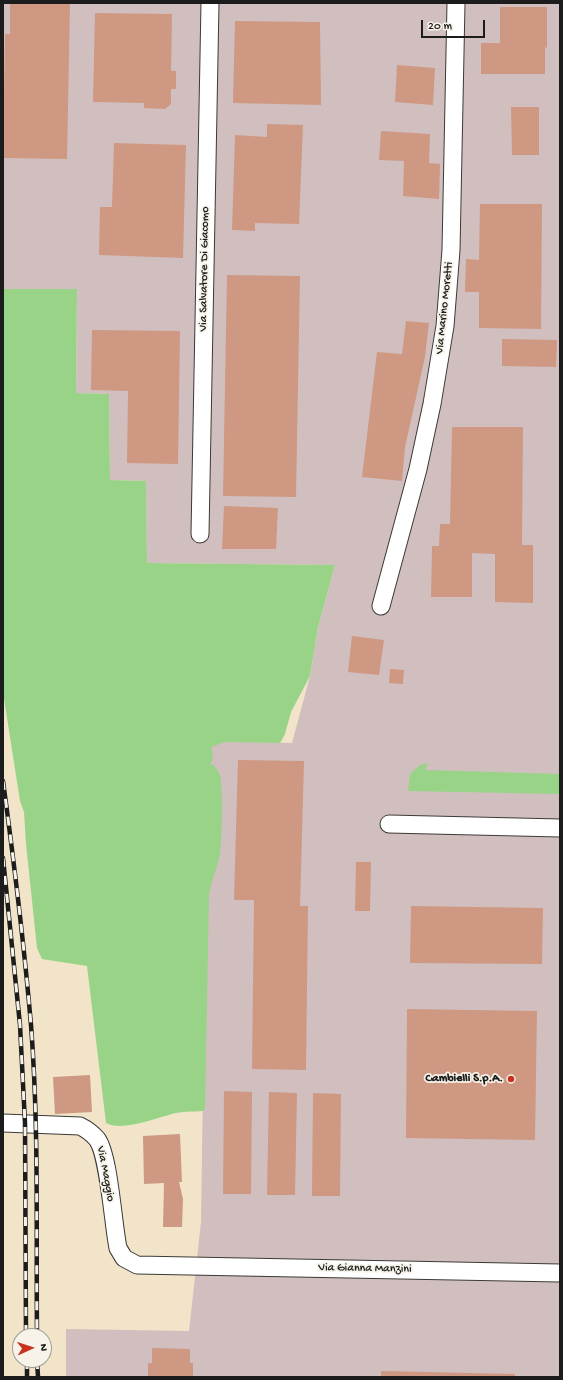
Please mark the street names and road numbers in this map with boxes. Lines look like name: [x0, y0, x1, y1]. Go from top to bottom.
street label: Via Salvatore Di Giacomo: [197, 206, 213, 332]
street label: Via Marino Moretti: [433, 261, 457, 355]
street label: Via Maggio: [93, 1145, 117, 1203]
street label: Via Gianna Manzini: [318, 1261, 412, 1277]

